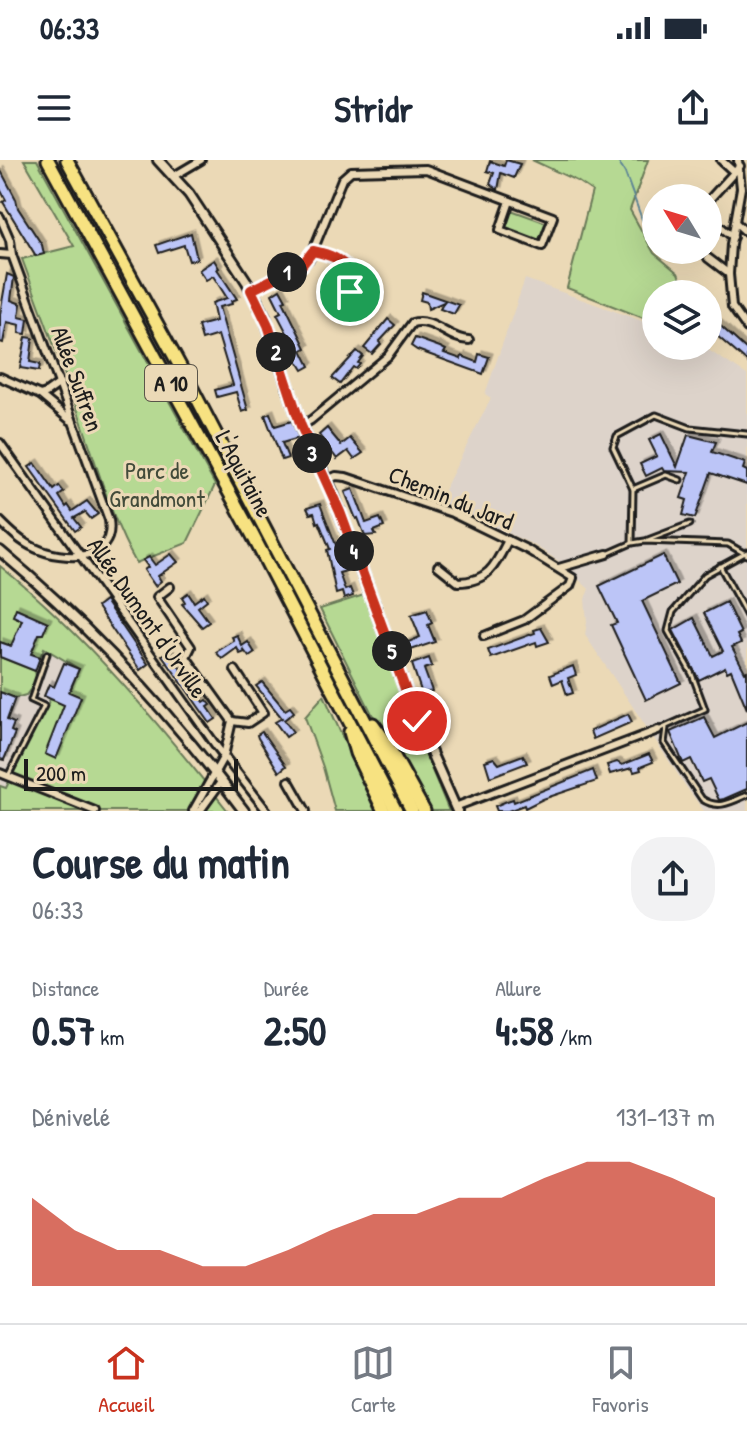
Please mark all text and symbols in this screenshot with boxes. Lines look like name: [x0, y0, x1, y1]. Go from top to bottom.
text: 06:33: [40, 8, 99, 48]
text: Stridr: [334, 84, 413, 133]
icon: menu: [32, 86, 76, 130]
icon: share: [671, 86, 715, 130]
north arrow: [642, 184, 722, 264]
map controls: [642, 184, 722, 360]
pin: 1: [267, 252, 307, 292]
text: 1: [283, 257, 291, 287]
pin: [316, 258, 384, 326]
icon: arrive: [328, 270, 372, 314]
button: layers: [642, 280, 722, 360]
street label: Allée Suffren: [44, 322, 112, 436]
pin: 2: [256, 332, 296, 372]
text: 2: [271, 337, 281, 367]
road number: A 10: [145, 365, 197, 401]
street label: L'Aquitaine: [209, 424, 281, 523]
pin: 3: [292, 433, 332, 473]
text: 3: [307, 438, 317, 468]
park label: Parc de Grandmont: [109, 454, 205, 514]
street label: Chemin du Jard: [384, 457, 519, 537]
street label: Allée Dumont d'Urville: [81, 531, 215, 704]
pin: 4: [334, 531, 374, 571]
text: 4: [350, 536, 358, 566]
pin: 5: [372, 631, 412, 671]
text: 5: [387, 636, 397, 666]
pin: [383, 687, 451, 755]
icon: check: [395, 699, 439, 743]
scale bar: [24, 755, 238, 791]
text: 200 m: [36, 758, 86, 788]
text: Course du matin: [32, 832, 290, 892]
button: share: [631, 837, 715, 921]
text: 06:33: [32, 892, 83, 927]
text: Distance: [32, 973, 99, 1003]
text: Durée: [264, 973, 309, 1003]
text: Allure: [495, 973, 542, 1003]
text: 0.57: [32, 1003, 95, 1057]
text: 2:50: [264, 1003, 327, 1057]
text: 4:58: [495, 1003, 554, 1057]
text: km: [95, 1022, 124, 1052]
text: /km: [554, 1022, 592, 1052]
text: Dénivelé: [32, 1099, 110, 1134]
text: 131–137 m: [616, 1099, 715, 1134]
tab: Accueil: [98, 1341, 154, 1419]
tab: Carte: [351, 1341, 396, 1419]
tab: Favoris: [592, 1341, 649, 1419]

